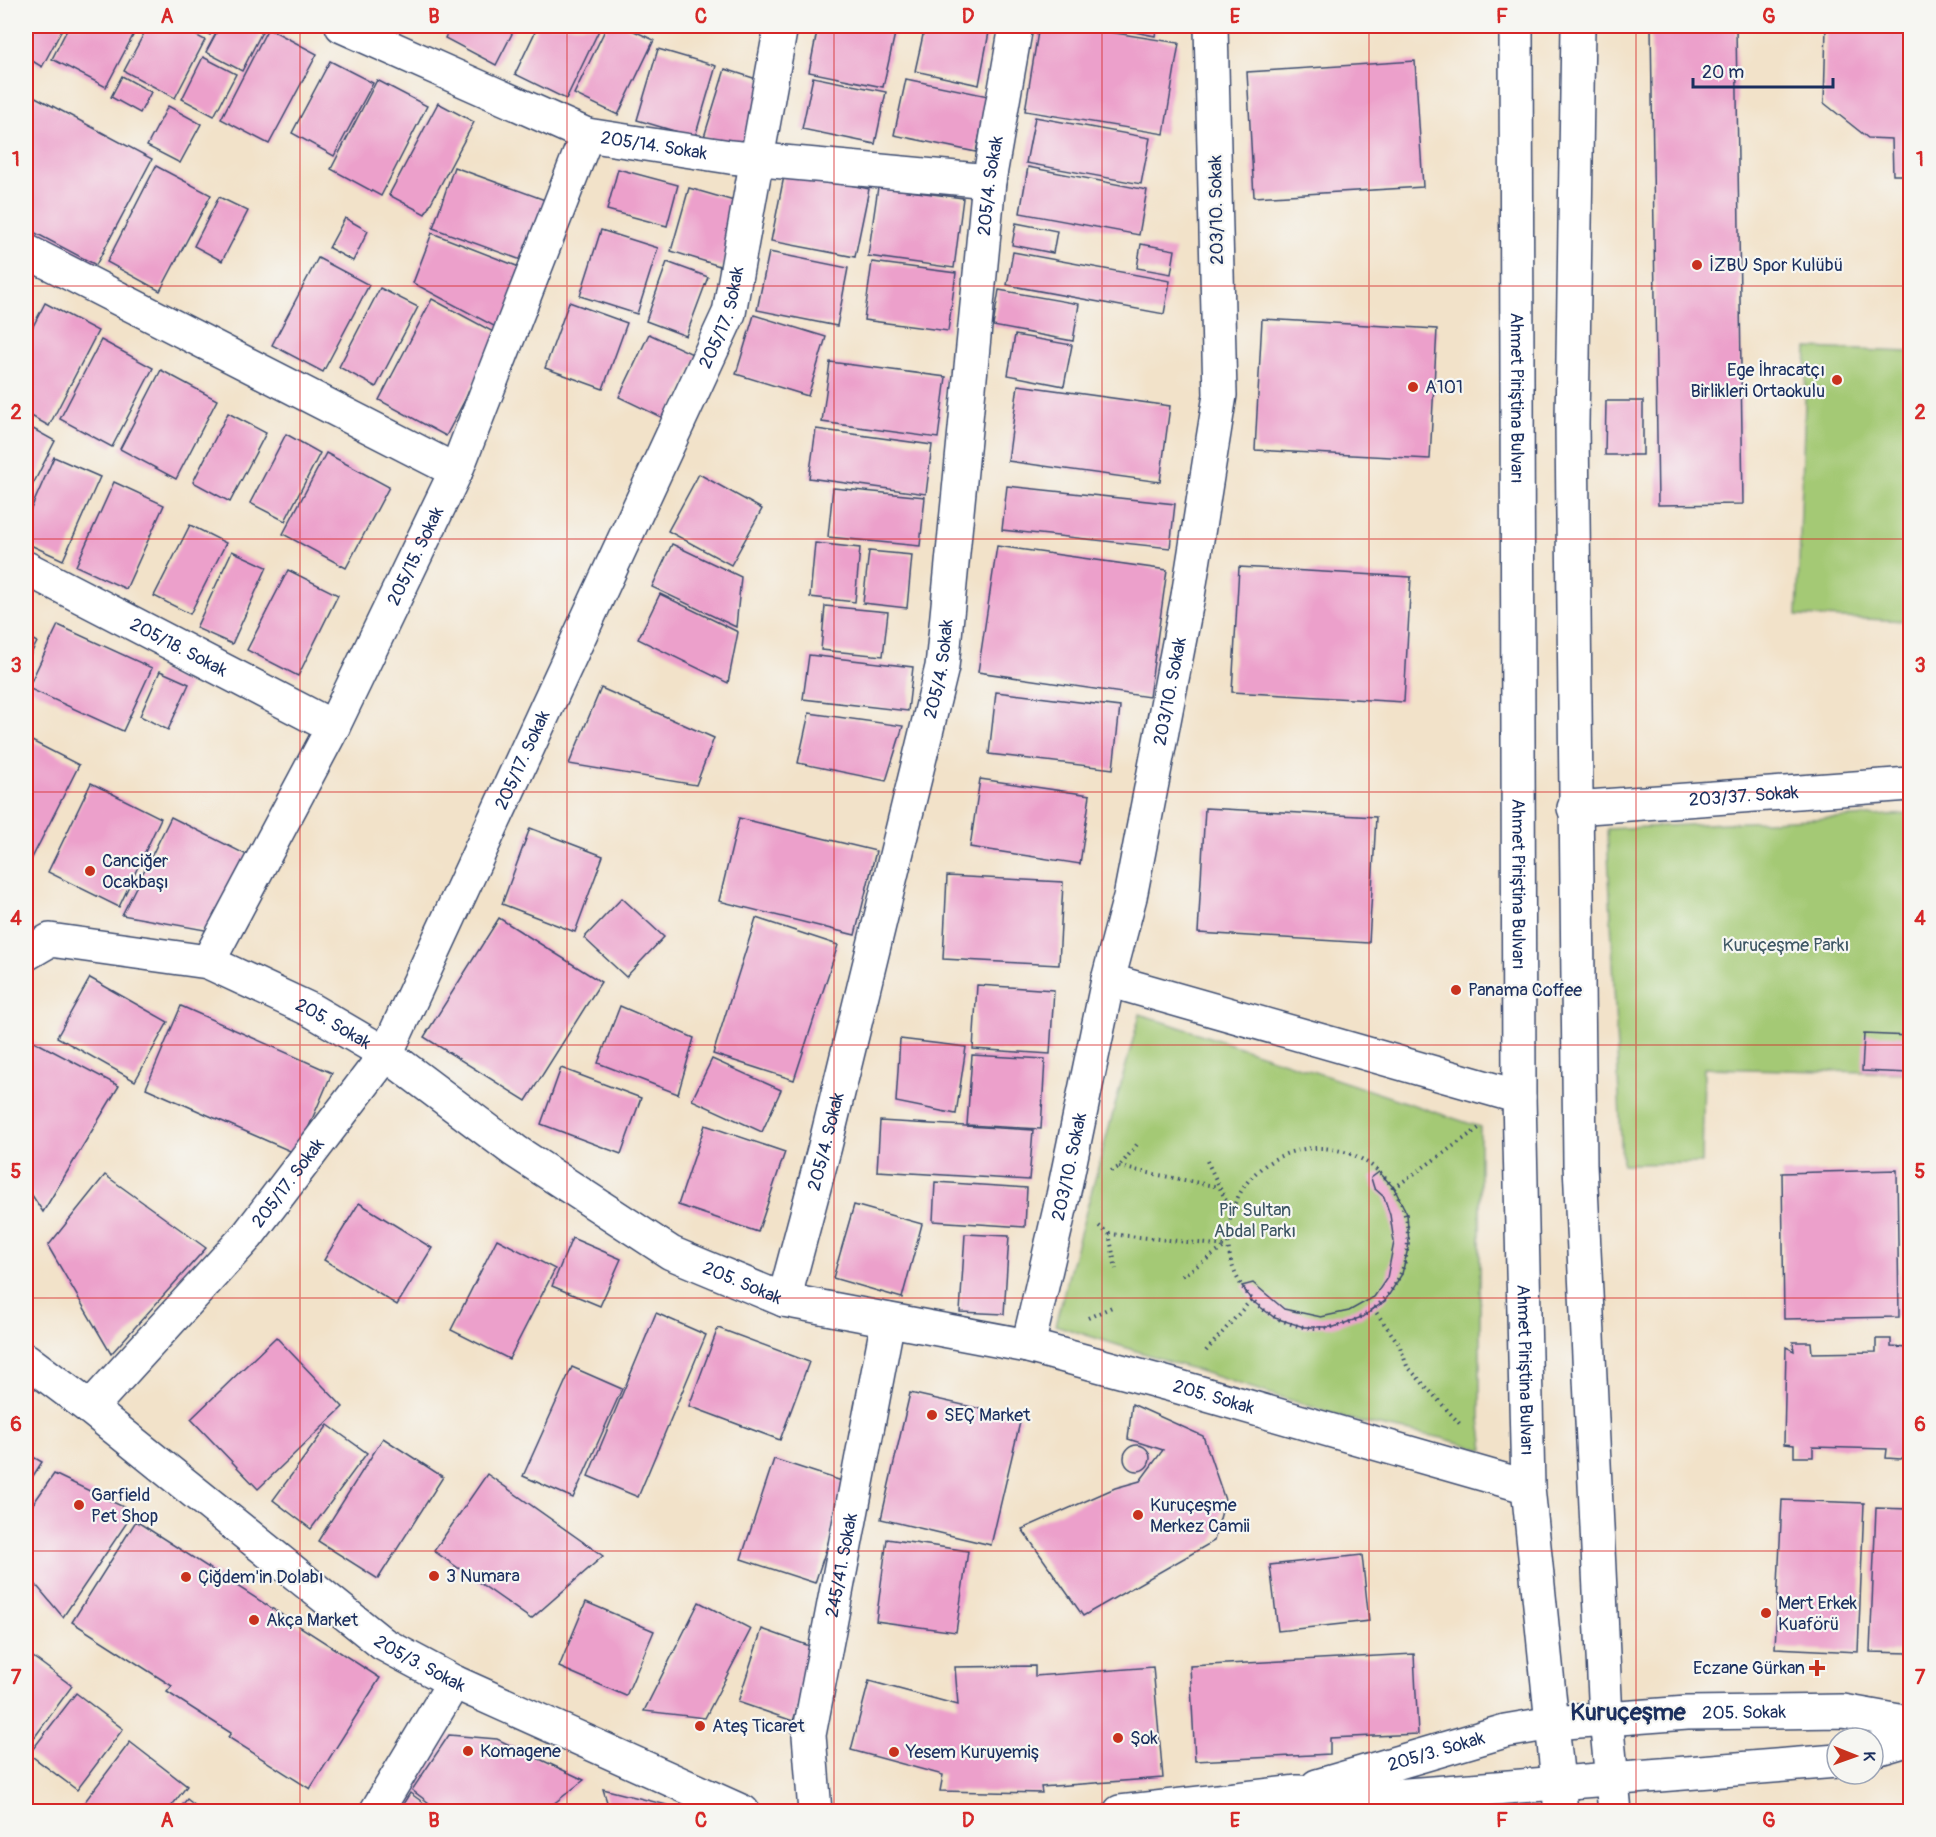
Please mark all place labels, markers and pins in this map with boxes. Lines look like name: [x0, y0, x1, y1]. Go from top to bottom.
place label: İZBU Spor Kulübü: [1709, 254, 1843, 277]
marker: İZBU Spor Kulübü: [1690, 258, 1704, 272]
place label: Ege İhracatçı Birlikleri Ortaokulu: [1690, 359, 1825, 403]
marker: Ege İhracatçı Birlikleri Ortaokulu: [1830, 373, 1844, 387]
place label: A101: [1425, 376, 1463, 399]
marker: A101: [1406, 380, 1420, 394]
place label: Canciğer Ocakbaşı: [102, 850, 169, 894]
marker: Canciğer Ocakbaşı: [83, 864, 97, 878]
place label: Panama Coffee: [1468, 979, 1582, 1002]
marker: Panama Coffee: [1449, 983, 1463, 997]
place label: SEÇ Market: [944, 1404, 1031, 1427]
marker: SEÇ Market: [925, 1408, 939, 1422]
place label: Garfield Pet Shop: [91, 1484, 158, 1528]
place label: Kuruçeşme Merkez Camii: [1150, 1494, 1250, 1538]
marker: Garfield Pet Shop: [72, 1498, 86, 1512]
marker: Kuruçeşme Merkez Camii: [1131, 1508, 1145, 1522]
place label: 3 Numara: [446, 1565, 520, 1588]
place label: Çiğdem'in Dolabı: [198, 1566, 324, 1589]
marker: 3 Numara: [427, 1569, 441, 1583]
marker: Çiğdem'in Dolabı: [179, 1570, 193, 1584]
place label: Mert Erkek Kuaförü: [1778, 1592, 1858, 1636]
marker: Mert Erkek Kuaförü: [1759, 1606, 1773, 1620]
place label: Akça Market: [266, 1609, 359, 1632]
marker: Akça Market: [247, 1613, 261, 1627]
place label: Eczane Gürkan: [1693, 1657, 1805, 1680]
marker: Eczane Gürkan: [1810, 1661, 1824, 1675]
place label: Ateş Ticaret: [712, 1715, 805, 1738]
marker: Ateş Ticaret: [693, 1719, 707, 1733]
place label: Şok: [1130, 1727, 1158, 1750]
marker: Şok: [1111, 1731, 1125, 1745]
place label: Komagene: [480, 1740, 561, 1763]
place label: Yesem Kuruyemiş: [905, 1741, 1039, 1764]
marker: Komagene: [461, 1744, 475, 1758]
marker: Yesem Kuruyemiş: [887, 1745, 901, 1759]

